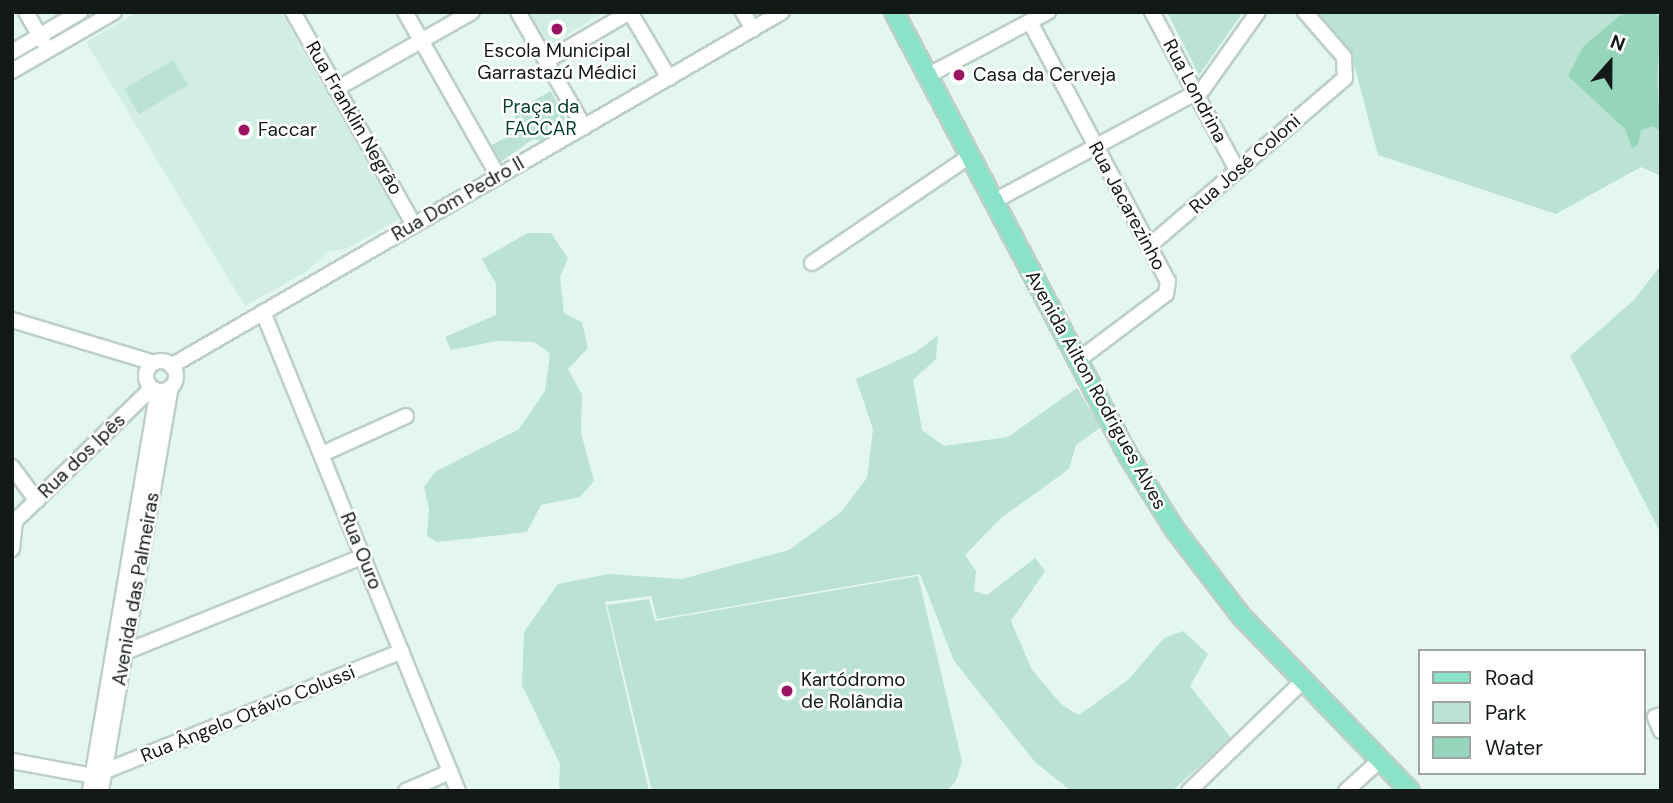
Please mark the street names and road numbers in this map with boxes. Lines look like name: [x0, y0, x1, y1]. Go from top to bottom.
street label: Rua Londrina: [1158, 35, 1232, 147]
street label: Rua Franklin Negrão: [301, 37, 407, 199]
street label: Rua José Coloni: [1185, 110, 1305, 218]
street label: Rua Jacarezinho: [1083, 138, 1171, 274]
street label: Rua Dom Pedro II: [388, 152, 528, 246]
street label: Avenida Ailton Rodrigues Alves: [1021, 267, 1171, 513]
street label: Rua dos Ipês: [34, 409, 130, 503]
street label: Avenida das Palmeiras: [108, 491, 164, 687]
street label: Rua Ouro: [335, 509, 387, 593]
street label: Rua Ângelo Otávio Colussi: [137, 660, 359, 768]

